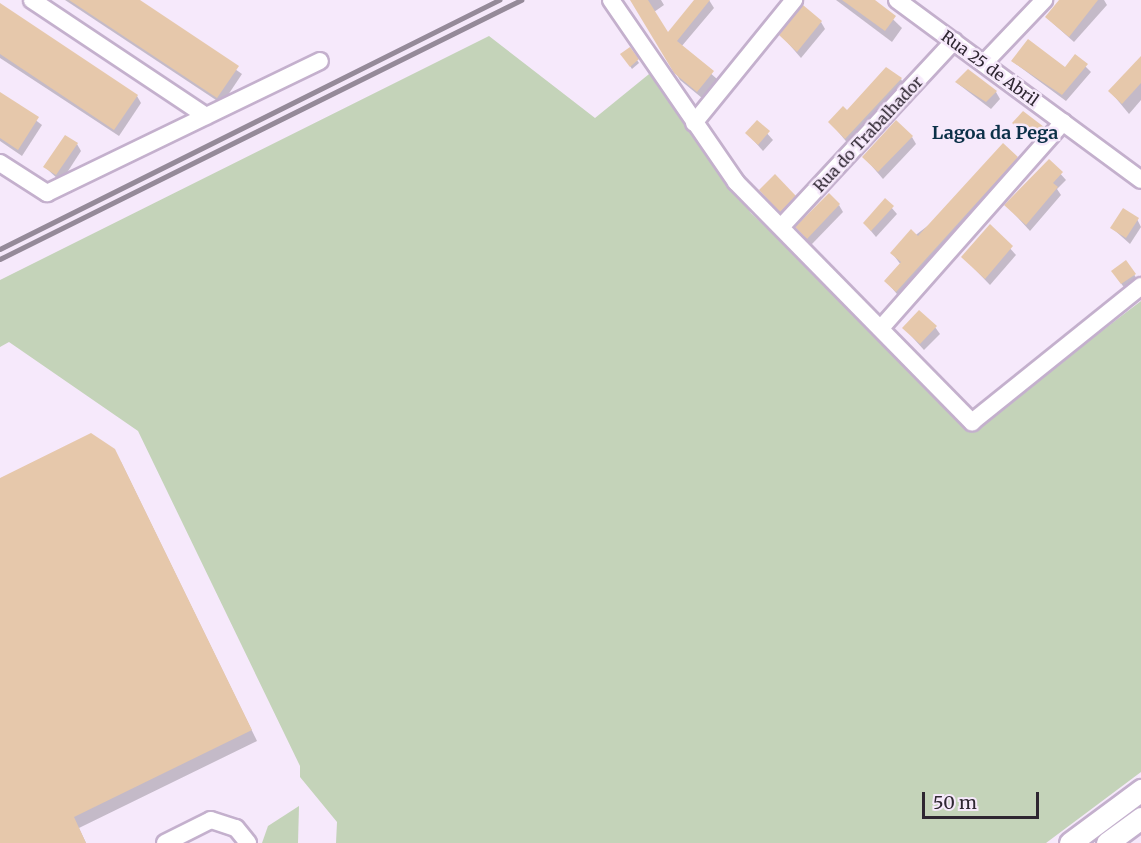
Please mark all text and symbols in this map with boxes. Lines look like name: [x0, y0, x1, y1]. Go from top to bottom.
street label: Rua 25 de Abril: [938, 26, 1042, 110]
street label: Rua do Trabalhador: [809, 72, 927, 196]
district label: Lagoa da Pega: [932, 122, 1058, 144]
scale bar: [925, 780, 1042, 818]
text: 50 m: [933, 791, 977, 814]

